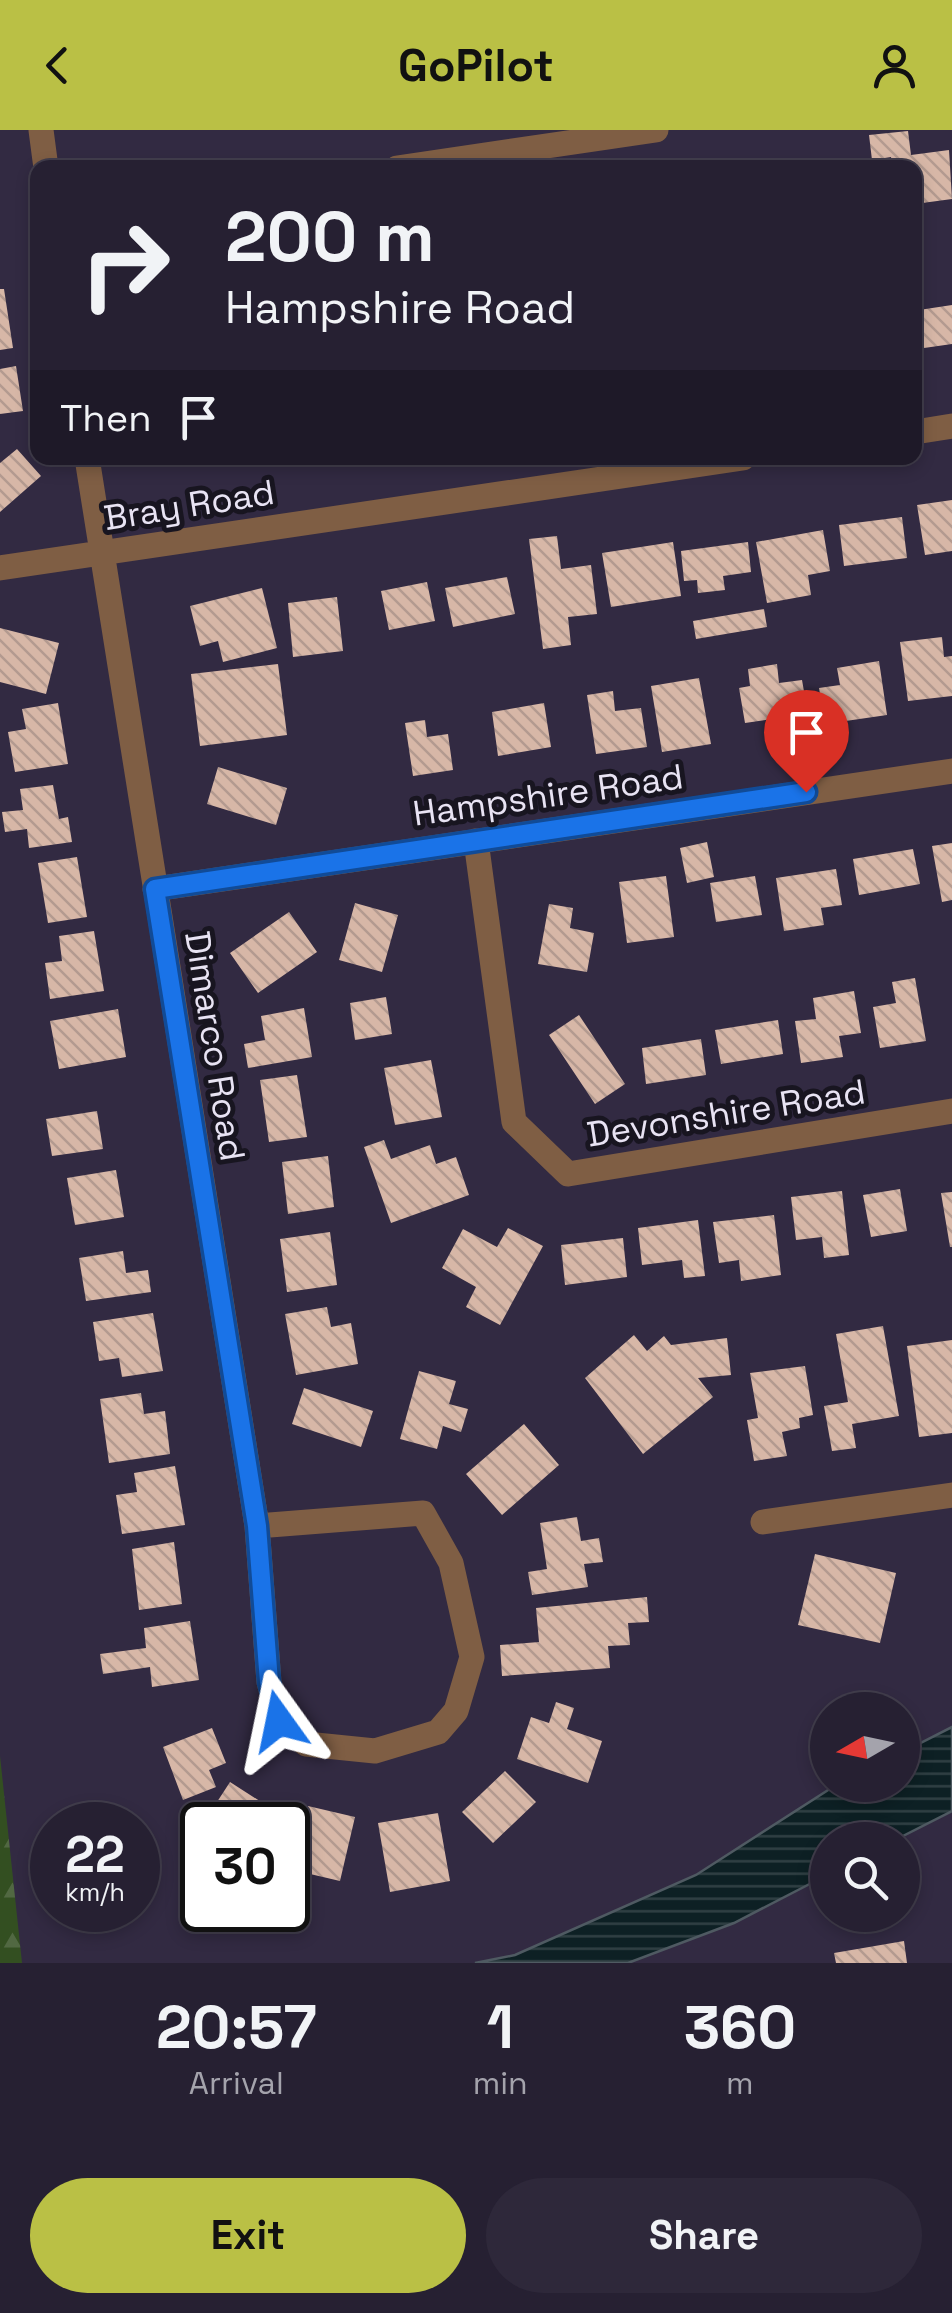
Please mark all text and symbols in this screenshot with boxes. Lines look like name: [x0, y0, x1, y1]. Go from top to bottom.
text: GoPilot: [398, 37, 554, 94]
icon: back: [30, 38, 85, 93]
icon: person: [867, 38, 922, 93]
text: 200 m: [225, 192, 435, 281]
icon: right: [60, 200, 190, 330]
text: Hampshire Road: [225, 279, 575, 336]
icon: arrive: [171, 390, 226, 445]
text: Then: [60, 394, 151, 442]
street label: Bray Road: [101, 470, 277, 540]
pin: [764, 690, 849, 793]
icon: arrive: [779, 705, 834, 760]
street label: Hampshire Road: [410, 754, 686, 836]
street label: Dimarco Road: [175, 928, 255, 1164]
street label: Devonshire Road: [584, 1069, 868, 1157]
position arrow: [227, 1669, 331, 1773]
north arrow: [810, 1692, 920, 1802]
map controls: [810, 1692, 920, 1932]
speed limit sign: 30: [180, 1802, 310, 1932]
button: search: [810, 1822, 920, 1932]
text: 22: [65, 1823, 125, 1887]
text: km/h: [65, 1876, 125, 1908]
text: 20:57: [156, 1989, 317, 2066]
text: 1: [487, 1989, 514, 2066]
text: 360: [684, 1989, 796, 2066]
text: Arrival: [189, 2063, 284, 2103]
text: min: [473, 2063, 528, 2103]
text: m: [726, 2063, 754, 2103]
button: Exit: [30, 2178, 466, 2293]
button: Share: [486, 2178, 922, 2293]

